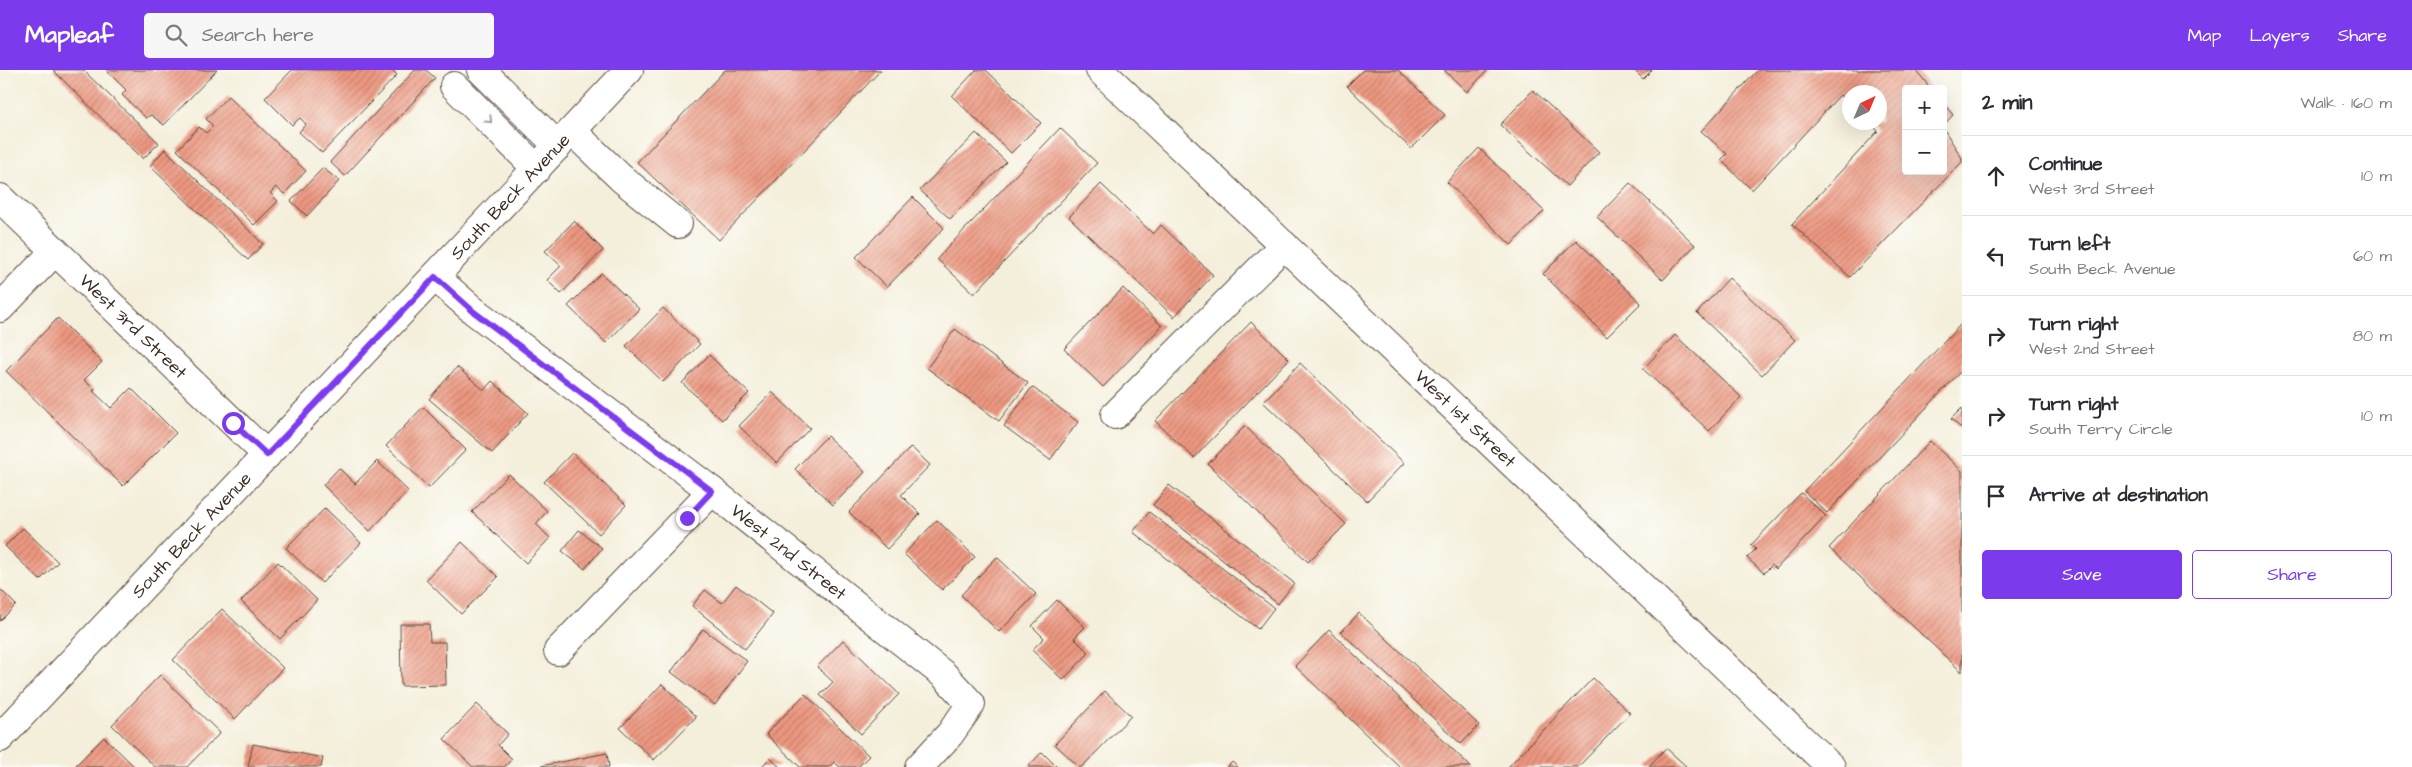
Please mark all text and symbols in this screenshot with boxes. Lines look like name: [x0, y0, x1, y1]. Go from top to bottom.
search box: [144, 13, 494, 58]
text: Mapleaf: [25, 18, 114, 52]
icon: search: [162, 21, 190, 49]
text: Search here: [202, 22, 314, 49]
text: Map: [2187, 23, 2221, 48]
text: Layers: [2249, 23, 2310, 48]
text: Share: [2338, 23, 2387, 48]
north arrow: [1842, 85, 1887, 130]
map controls: [1902, 85, 1947, 175]
button: +: [1902, 85, 1947, 130]
text: 2 min: [1982, 88, 2032, 117]
text: Walk · 160 m: [2300, 92, 2392, 114]
one-way arrow: [483, 114, 492, 123]
street label: South Beck Avenue: [444, 128, 576, 265]
button: −: [1902, 130, 1947, 175]
text: Continue: [2029, 151, 2103, 178]
icon: ahead: [1982, 162, 2010, 190]
text: 10 m: [2361, 165, 2392, 187]
text: West 3rd Street: [2029, 178, 2155, 200]
text: Turn left: [2029, 231, 2110, 258]
icon: left: [1982, 242, 2010, 270]
text: 60 m: [2353, 245, 2392, 267]
text: South Beck Avenue: [2029, 258, 2176, 280]
street label: West 3rd Street: [74, 268, 193, 385]
text: Turn right: [2029, 311, 2118, 338]
icon: right: [1982, 322, 2010, 350]
text: 80 m: [2353, 325, 2392, 347]
text: West 2nd Street: [2029, 338, 2155, 360]
street label: West 1st Street: [1409, 364, 1522, 473]
text: Turn right: [2029, 391, 2118, 418]
icon: right: [1982, 402, 2010, 430]
text: 10 m: [2361, 405, 2392, 427]
route start: [222, 412, 245, 435]
text: South Terry Circle: [2029, 418, 2173, 440]
street label: South Beck Avenue: [126, 466, 257, 604]
icon: arrive: [1982, 482, 2010, 510]
text: Arrive at destination: [2029, 482, 2208, 509]
street label: West 2nd Street: [725, 498, 852, 606]
route end: [676, 507, 699, 530]
button: Save: [1982, 550, 2182, 599]
button: Share: [2192, 550, 2392, 599]

